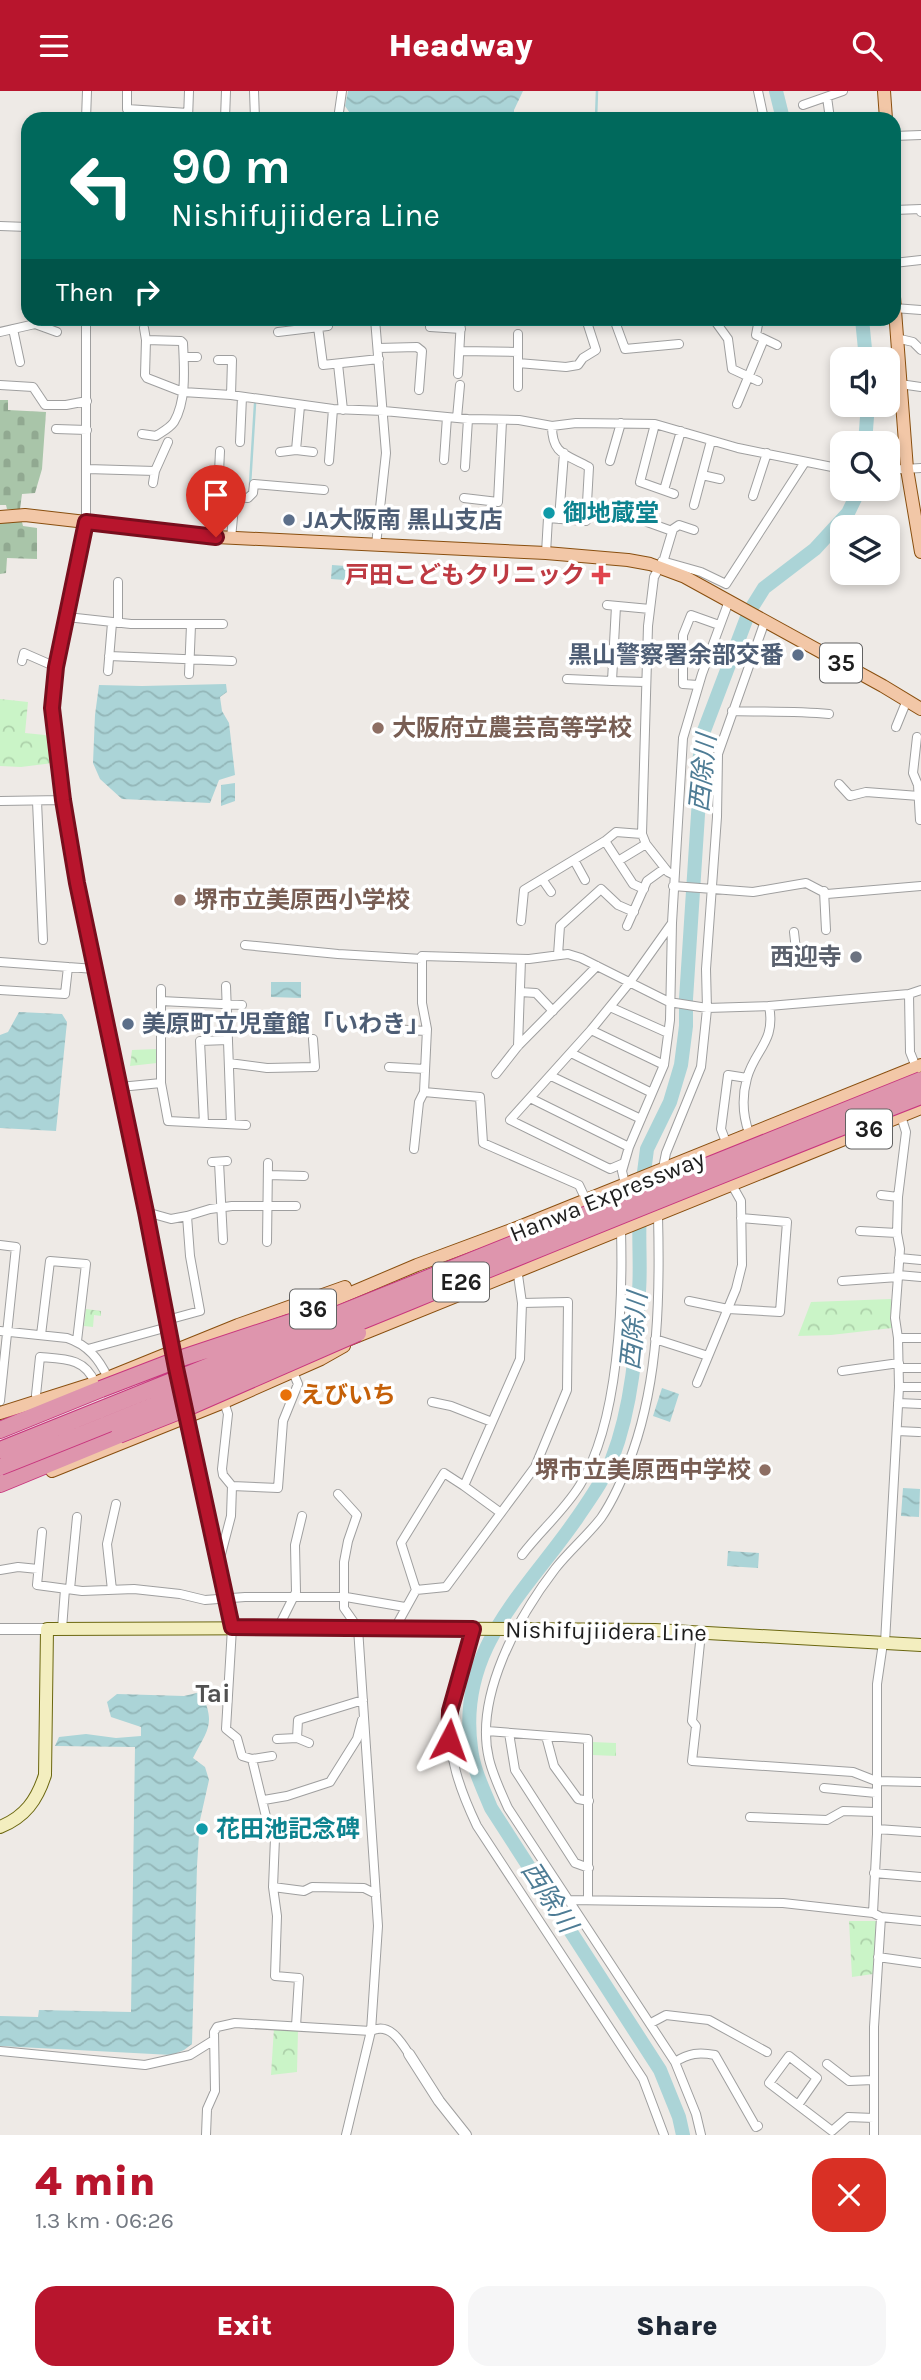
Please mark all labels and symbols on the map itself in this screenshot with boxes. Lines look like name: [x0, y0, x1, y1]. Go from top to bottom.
pin: [186, 465, 246, 537]
place label: 御地蔵堂: [563, 499, 659, 527]
marker: 御地蔵堂: [541, 505, 557, 521]
place label: JA大阪南 黒山支店: [303, 506, 503, 534]
marker: JA大阪南 黒山支店: [281, 512, 297, 528]
place label: 戸田こどもクリニック: [345, 561, 585, 589]
marker: 戸田こどもクリニック: [591, 565, 611, 585]
place label: 黒山警察署余部交番: [568, 641, 784, 669]
road number: 35: [820, 643, 862, 683]
marker: 黒山警察署余部交番: [790, 647, 806, 663]
place label: 大阪府立農芸高等学校: [392, 714, 632, 742]
marker: 大阪府立農芸高等学校: [370, 720, 386, 736]
water label: 西除川: [684, 730, 723, 813]
place label: 堺市立美原西小学校: [194, 886, 410, 914]
marker: 堺市立美原西小学校: [172, 892, 188, 908]
place label: 西迎寺: [770, 943, 842, 971]
marker: 西迎寺: [848, 949, 864, 965]
place label: 美原町立児童館「いわき」: [142, 1010, 430, 1038]
marker: 美原町立児童館「いわき」: [120, 1016, 136, 1032]
road number: 36: [846, 1109, 892, 1149]
street label: Hanwa Expressway: [505, 1144, 709, 1248]
road number: E26: [433, 1263, 489, 1301]
water label: 西除川: [615, 1288, 654, 1371]
road number: 36: [290, 1289, 336, 1329]
place label: えびいち: [300, 1381, 396, 1409]
marker: えびいち: [278, 1387, 294, 1403]
place label: 堺市立美原西中学校: [535, 1456, 751, 1484]
marker: 堺市立美原西中学校: [757, 1462, 773, 1478]
street label: Nishifujiidera Line: [505, 1615, 707, 1647]
district label: Tai: [195, 1678, 231, 1709]
position arrow: [412, 1703, 486, 1777]
place label: 花田池記念碑: [216, 1815, 360, 1843]
marker: 花田池記念碑: [194, 1821, 210, 1837]
water label: 西除川: [515, 1856, 585, 1941]

